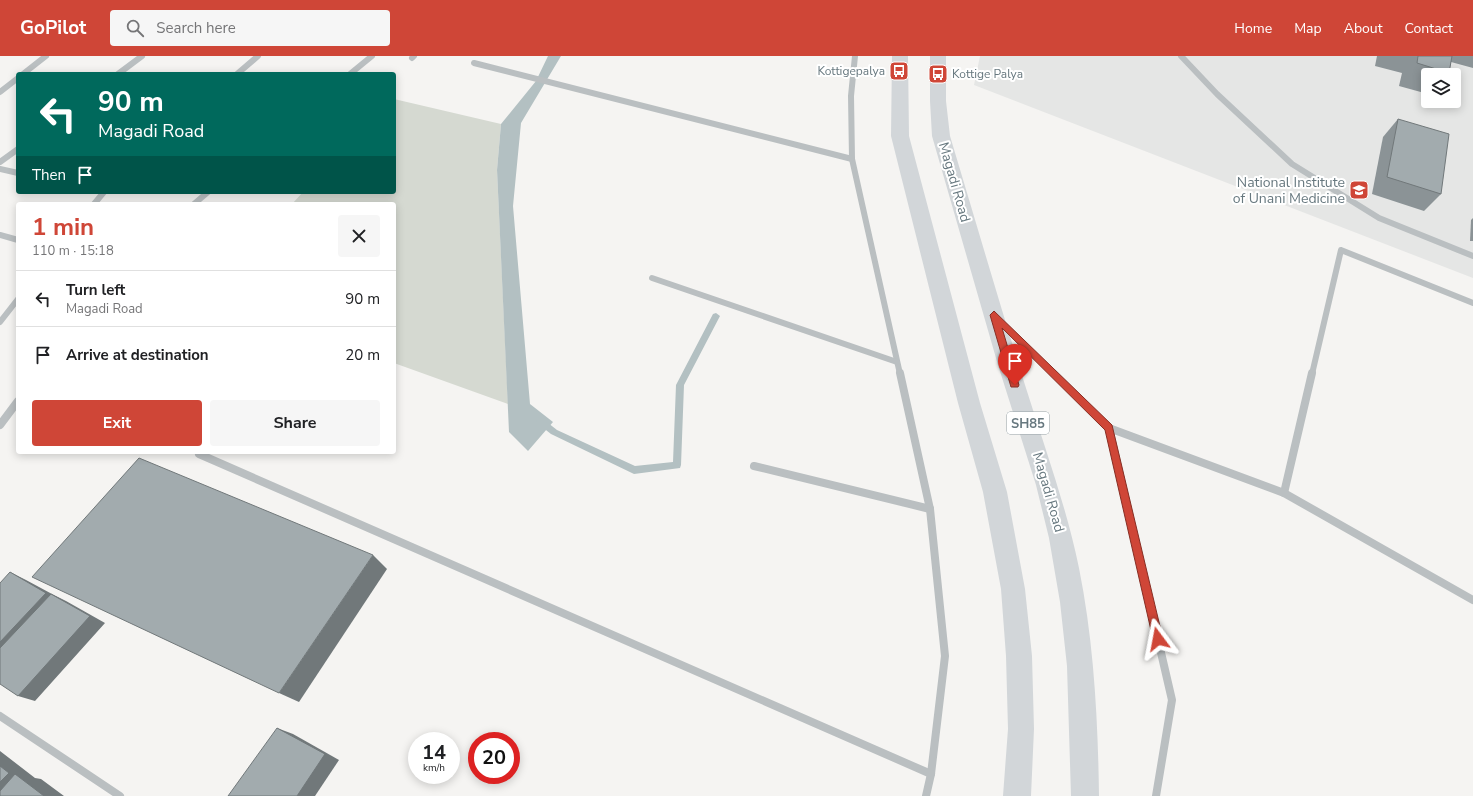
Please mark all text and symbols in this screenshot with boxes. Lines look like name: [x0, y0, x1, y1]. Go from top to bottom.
search box: [110, 10, 390, 46]
text: GoPilot: [20, 15, 86, 41]
icon: search: [124, 17, 146, 39]
text: Search here: [156, 18, 236, 38]
text: Home: [1234, 19, 1272, 38]
text: Map: [1294, 19, 1322, 38]
text: About: [1344, 19, 1383, 38]
text: Contact: [1405, 19, 1453, 38]
bus stop icon: Kottigepalya: [888, 60, 910, 82]
place label: Kottigepalya: [817, 63, 885, 79]
bus stop icon: Kottige Palya: [927, 63, 949, 85]
place label: Kottige Palya: [952, 66, 1023, 82]
map controls: [1421, 68, 1461, 108]
button: layers: [1421, 68, 1461, 108]
text: 90 m: [98, 83, 164, 121]
icon: left: [32, 88, 84, 140]
text: Magadi Road: [98, 119, 204, 143]
street label: Magadi Road: [934, 140, 975, 224]
icon: arrive: [74, 164, 96, 186]
text: Then: [32, 165, 66, 185]
place label: National Institute of Unani Medicine: [1233, 173, 1345, 208]
school or university icon: National Institute of Unani Medicine: [1348, 179, 1370, 201]
text: 1 min: [32, 211, 94, 243]
button: close: [338, 215, 380, 257]
text: 110 m · 15:18: [32, 242, 114, 260]
text: Turn left: [66, 280, 125, 300]
icon: left: [32, 288, 54, 310]
text: 90 m: [345, 289, 380, 309]
text: Magadi Road: [66, 300, 143, 318]
icon: arrive: [32, 344, 54, 366]
pin: [998, 344, 1032, 385]
text: Arrive at destination: [66, 345, 209, 365]
text: 20 m: [345, 345, 380, 365]
icon: arrive: [1004, 350, 1026, 372]
button: Exit: [32, 400, 202, 446]
button: Share: [210, 400, 380, 446]
road number: SH85: [1007, 412, 1049, 434]
street label: Magadi Road: [1028, 450, 1069, 534]
position arrow: [1137, 618, 1179, 660]
speed limit sign: 20: [468, 732, 520, 784]
text: 14: [422, 739, 446, 766]
text: km/h: [423, 761, 445, 775]

